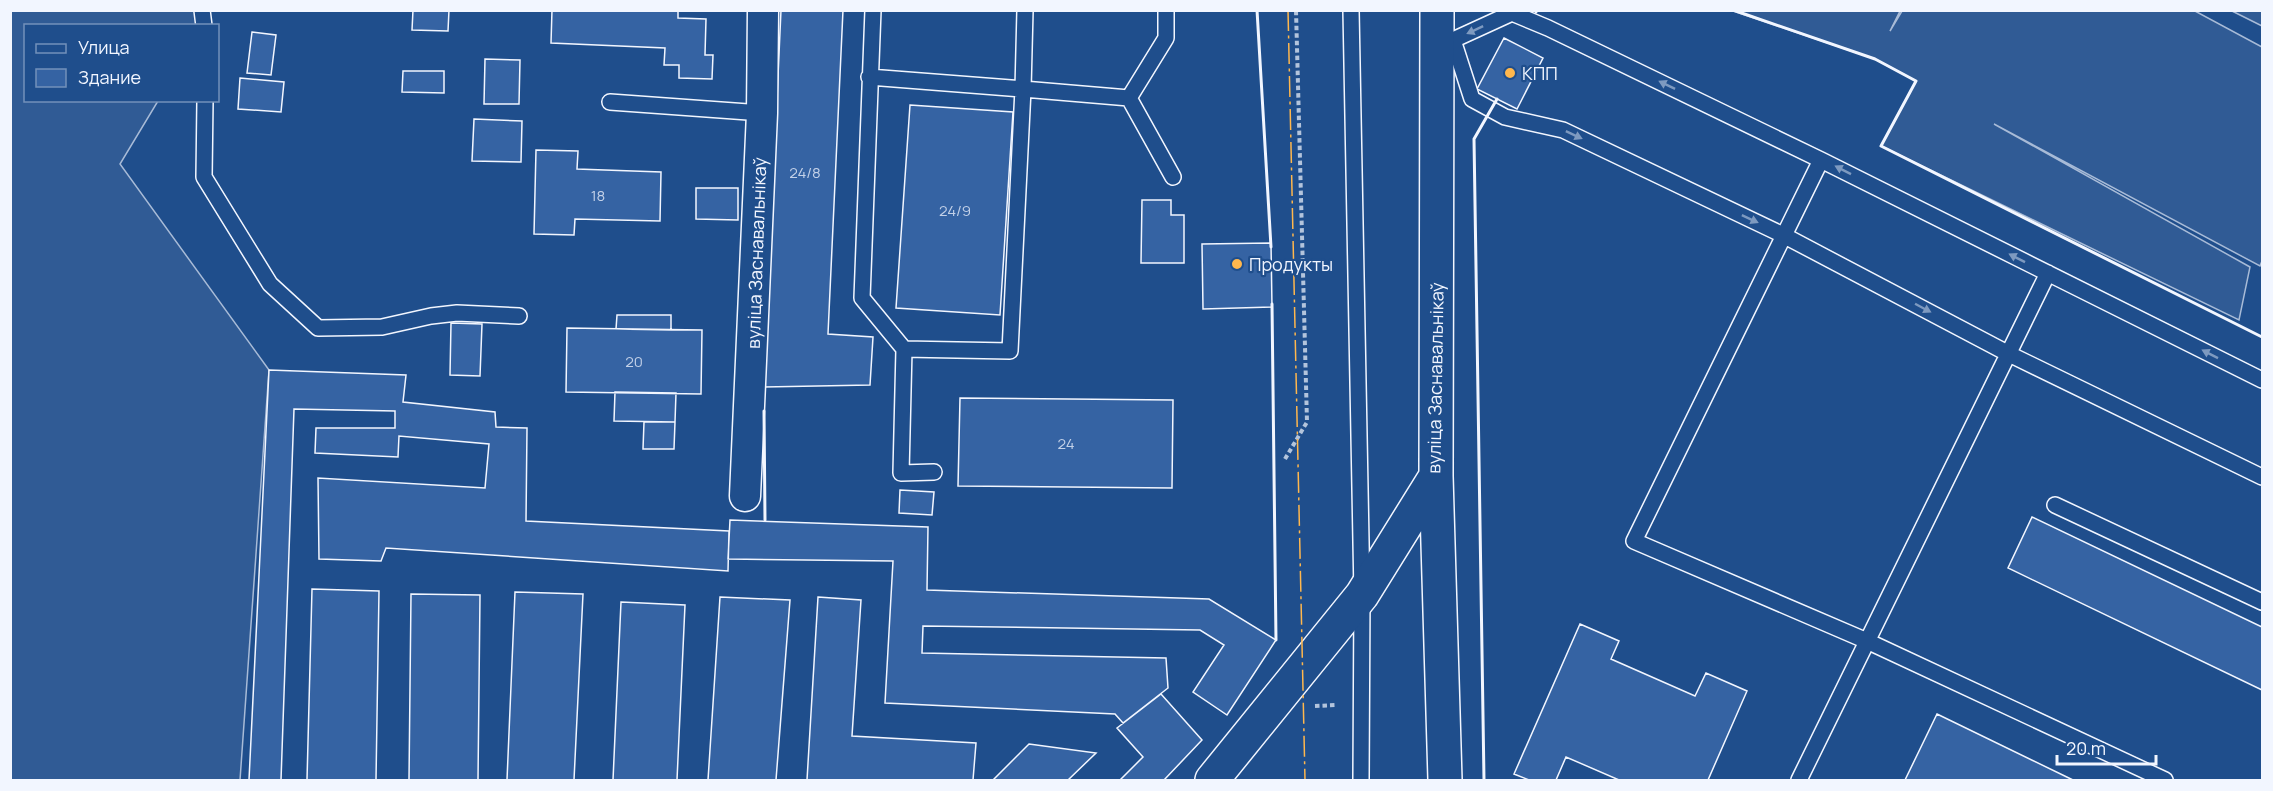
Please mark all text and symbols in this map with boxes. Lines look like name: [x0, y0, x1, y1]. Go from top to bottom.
legend: [24, 24, 219, 102]
one-way arrow: [1467, 25, 1484, 34]
text: Улица: [78, 35, 130, 59]
place label: КПП: [1522, 61, 1558, 85]
text: Здание: [78, 65, 141, 89]
marker: КПП: [1503, 66, 1517, 80]
one-way arrow: [1659, 81, 1676, 90]
one-way arrow: [1565, 130, 1582, 139]
street label: вуліца Заснавальнікаў: [741, 156, 771, 349]
house number: 24/8: [789, 162, 821, 183]
one-way arrow: [1834, 166, 1851, 175]
house number: 18: [591, 185, 605, 206]
house number: 24/9: [939, 200, 971, 221]
one-way arrow: [1741, 214, 1758, 223]
place label: Продукты: [1249, 252, 1333, 276]
one-way arrow: [2008, 253, 2026, 263]
marker: Продукты: [1230, 257, 1244, 271]
street label: вуліца Заснавальнікаў: [1421, 282, 1449, 474]
one-way arrow: [1915, 303, 1932, 313]
one-way arrow: [2202, 350, 2219, 359]
house number: 20: [625, 351, 643, 372]
house number: 24: [1057, 433, 1075, 454]
scale bar: [2057, 728, 2156, 766]
text: 20 m: [2066, 736, 2106, 760]

